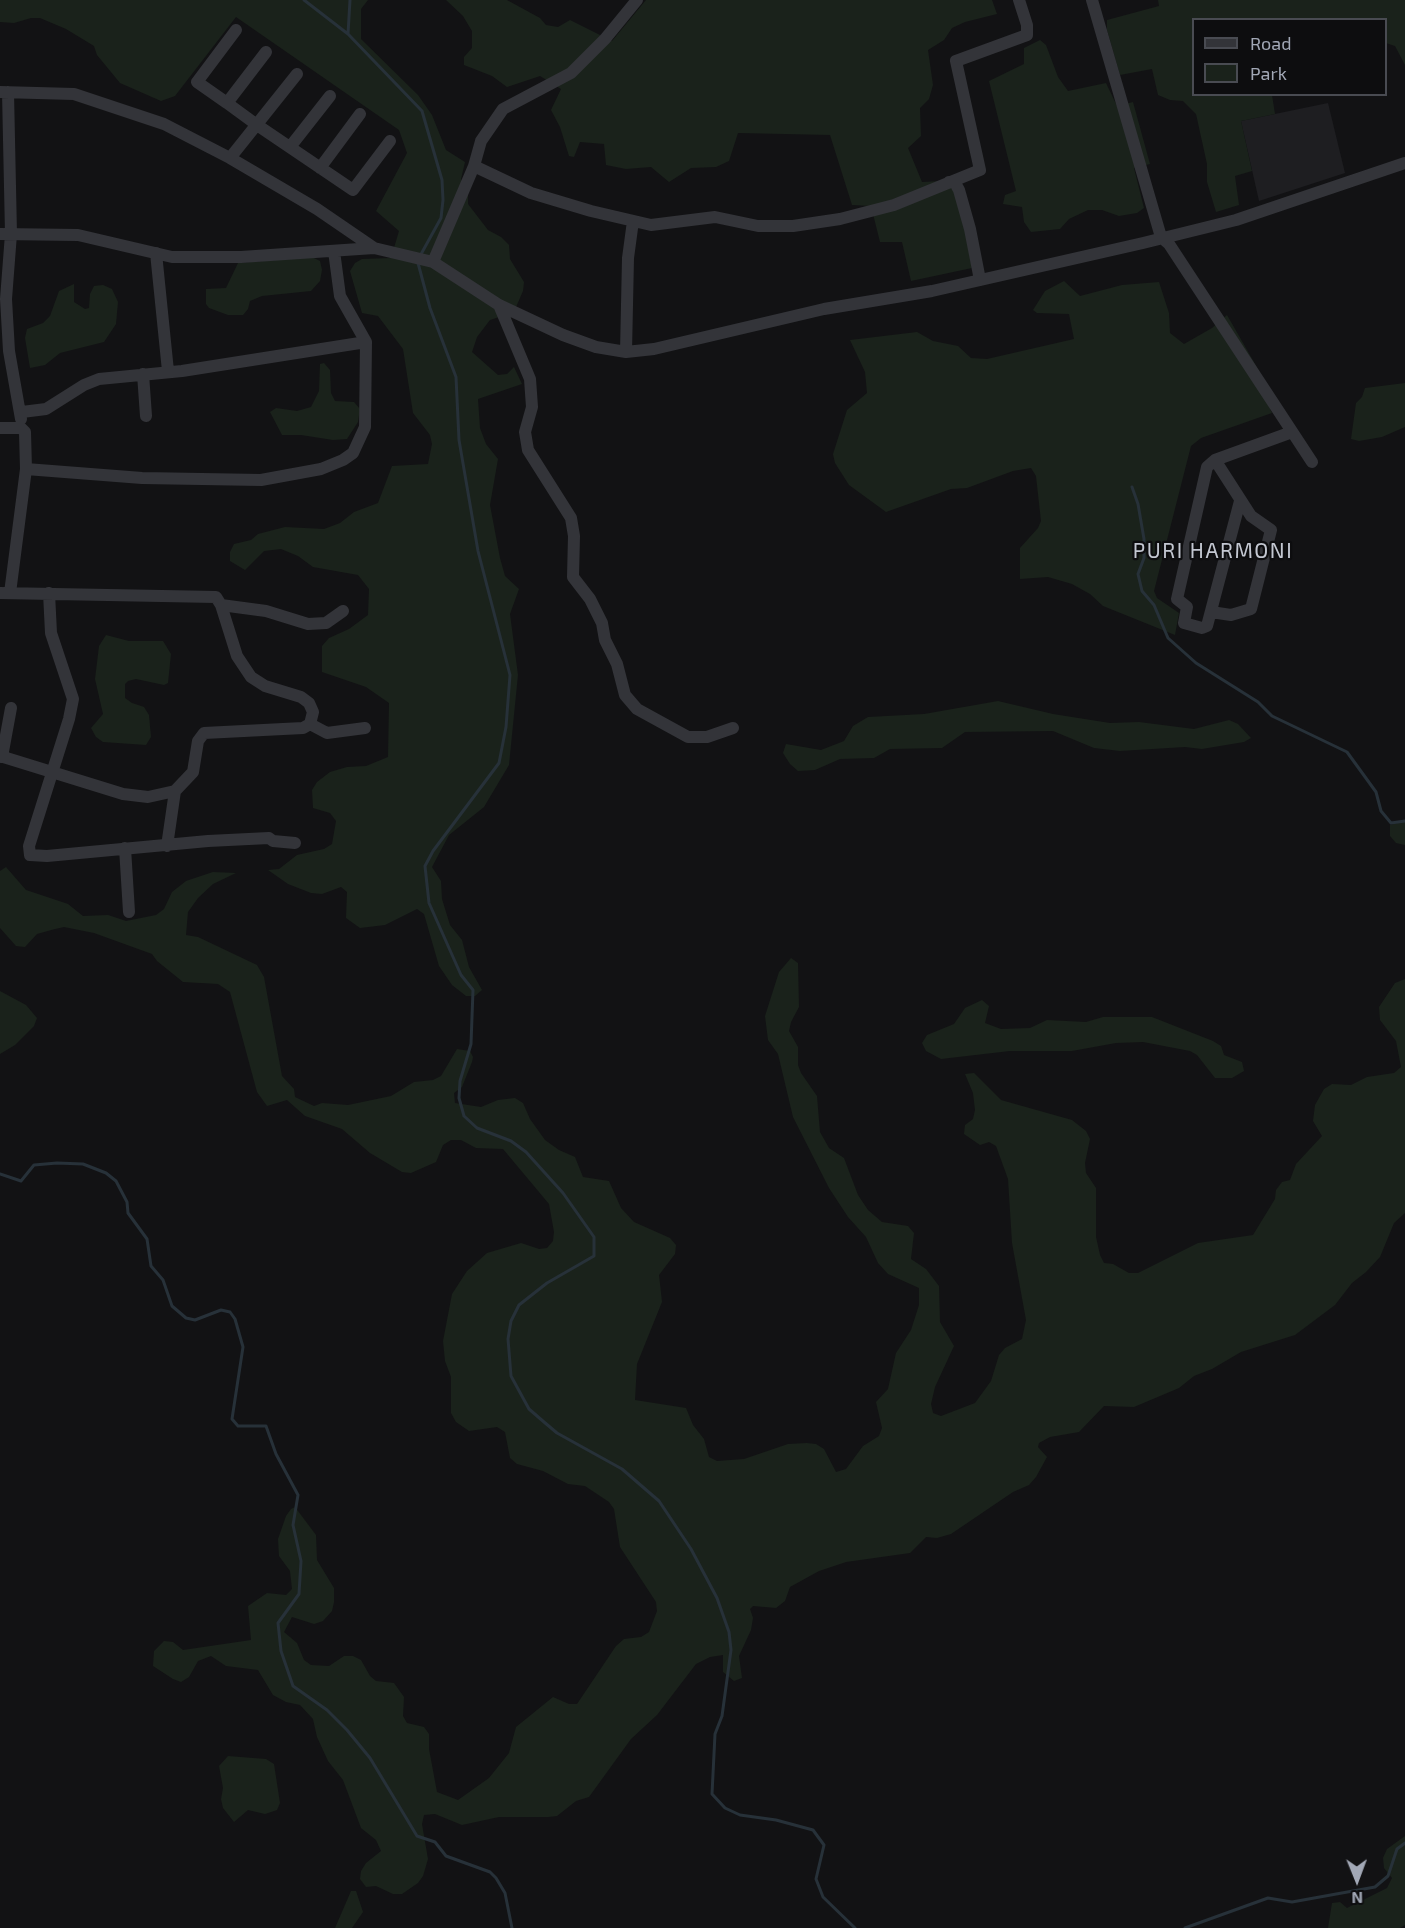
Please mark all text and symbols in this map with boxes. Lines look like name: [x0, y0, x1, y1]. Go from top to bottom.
legend: [1192, 18, 1387, 96]
text: Road: [1250, 32, 1291, 54]
text: Park: [1250, 62, 1287, 84]
district label: PURI HARMONI: [1133, 538, 1293, 564]
north arrow: [1327, 1850, 1387, 1910]
text: N: [1351, 1889, 1363, 1908]

